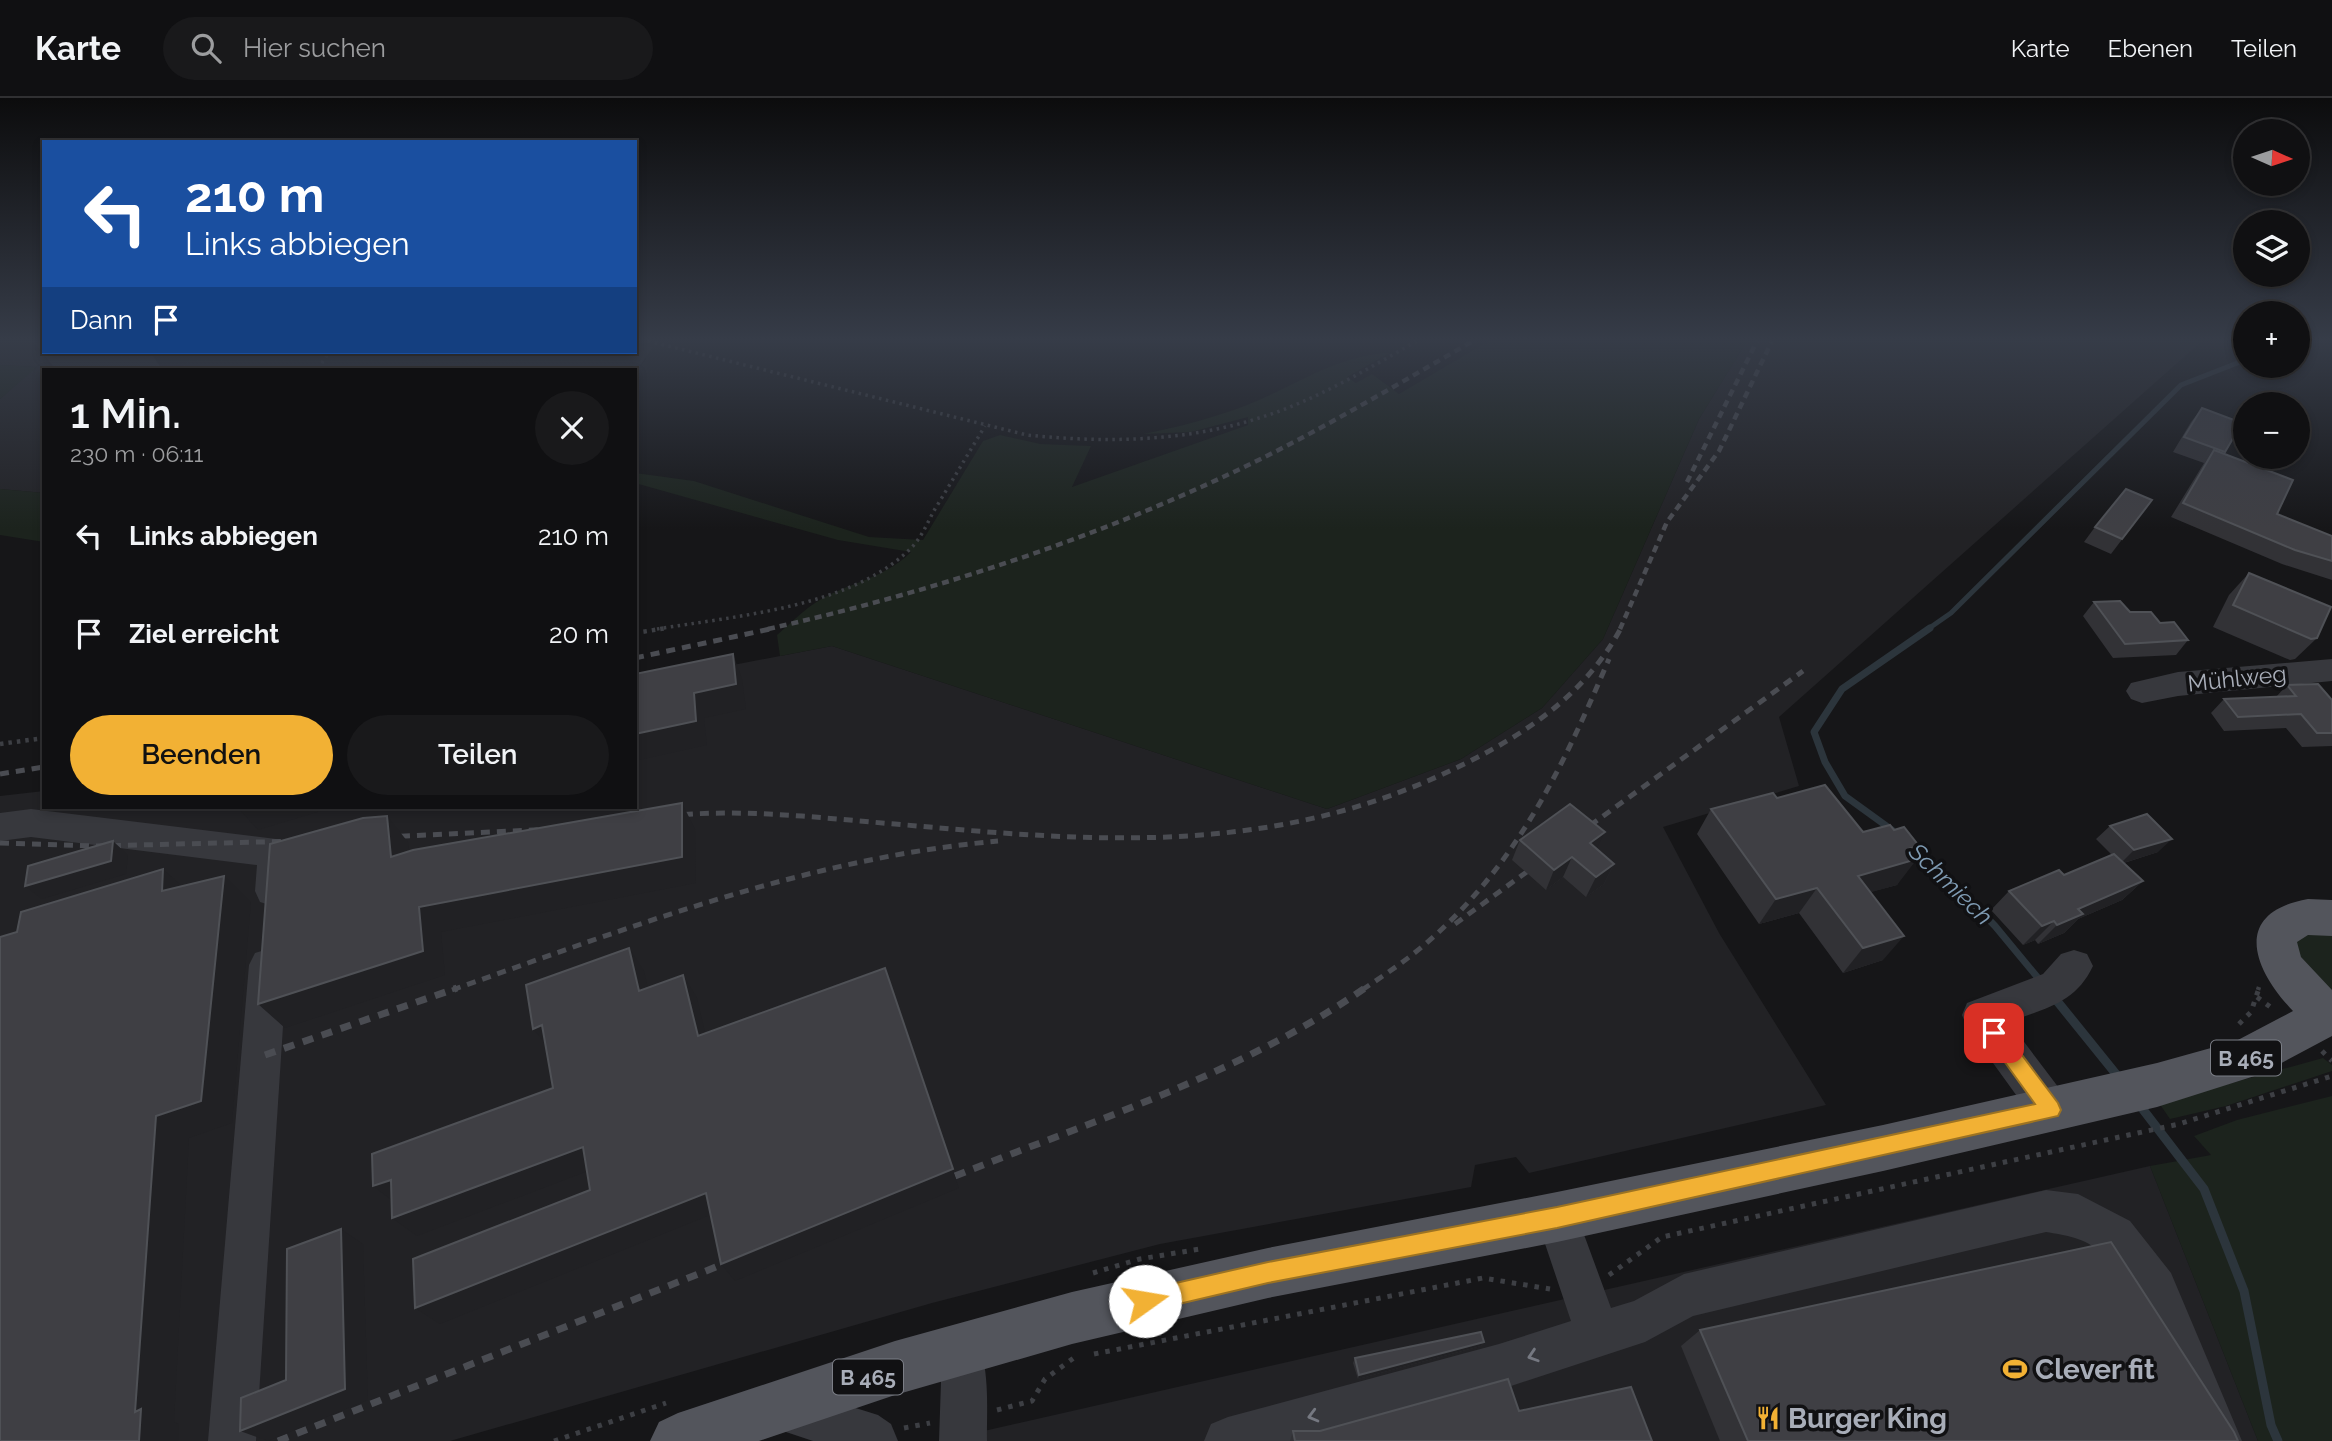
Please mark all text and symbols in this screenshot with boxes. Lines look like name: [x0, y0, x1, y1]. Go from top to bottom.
search box: [163, 17, 653, 80]
text: Karte: [35, 29, 121, 68]
icon: search: [187, 29, 225, 67]
text: Hier suchen: [243, 33, 386, 63]
text: Karte: [2011, 34, 2070, 63]
text: Ebenen: [2108, 34, 2193, 63]
text: Teilen: [2231, 34, 2297, 63]
north arrow: [2233, 119, 2310, 196]
map controls: [2233, 119, 2310, 469]
text: 210 m: [185, 166, 324, 223]
icon: left: [70, 168, 161, 259]
button: layers: [2233, 210, 2310, 287]
text: Links abbiegen: [185, 225, 410, 262]
icon: arrive: [147, 301, 185, 339]
button: +: [2233, 301, 2310, 378]
text: Dann: [70, 305, 133, 335]
text: 1 Min.: [70, 389, 181, 438]
button: close: [535, 391, 609, 465]
button: −: [2233, 392, 2310, 469]
text: 230 m · 06:11: [70, 440, 203, 467]
icon: left: [70, 517, 108, 555]
text: Links abbiegen: [129, 521, 318, 551]
text: 210 m: [538, 521, 609, 551]
icon: arrive: [70, 615, 108, 653]
text: Ziel erreicht: [129, 619, 279, 649]
text: 20 m: [549, 619, 609, 649]
street label: Mühlweg: [2186, 659, 2288, 697]
button: Beenden: [70, 715, 333, 795]
button: Teilen: [347, 715, 609, 795]
water label: Schmiech: [1902, 836, 1999, 931]
pin: [1964, 1003, 2024, 1063]
icon: arrive: [1975, 1014, 2013, 1052]
road number: B 465: [2211, 1040, 2281, 1076]
position arrow: [1108, 1264, 1182, 1338]
one-way arrow: [1527, 1348, 1539, 1362]
place label: Clever fit: [2035, 1353, 2155, 1386]
sports icon: Clever fit: [2001, 1355, 2029, 1383]
road number: B 465: [833, 1360, 903, 1394]
place label: Burger King: [1788, 1402, 1947, 1435]
restaurant icon: Burger King: [1754, 1404, 1782, 1432]
one-way arrow: [1308, 1408, 1320, 1423]

